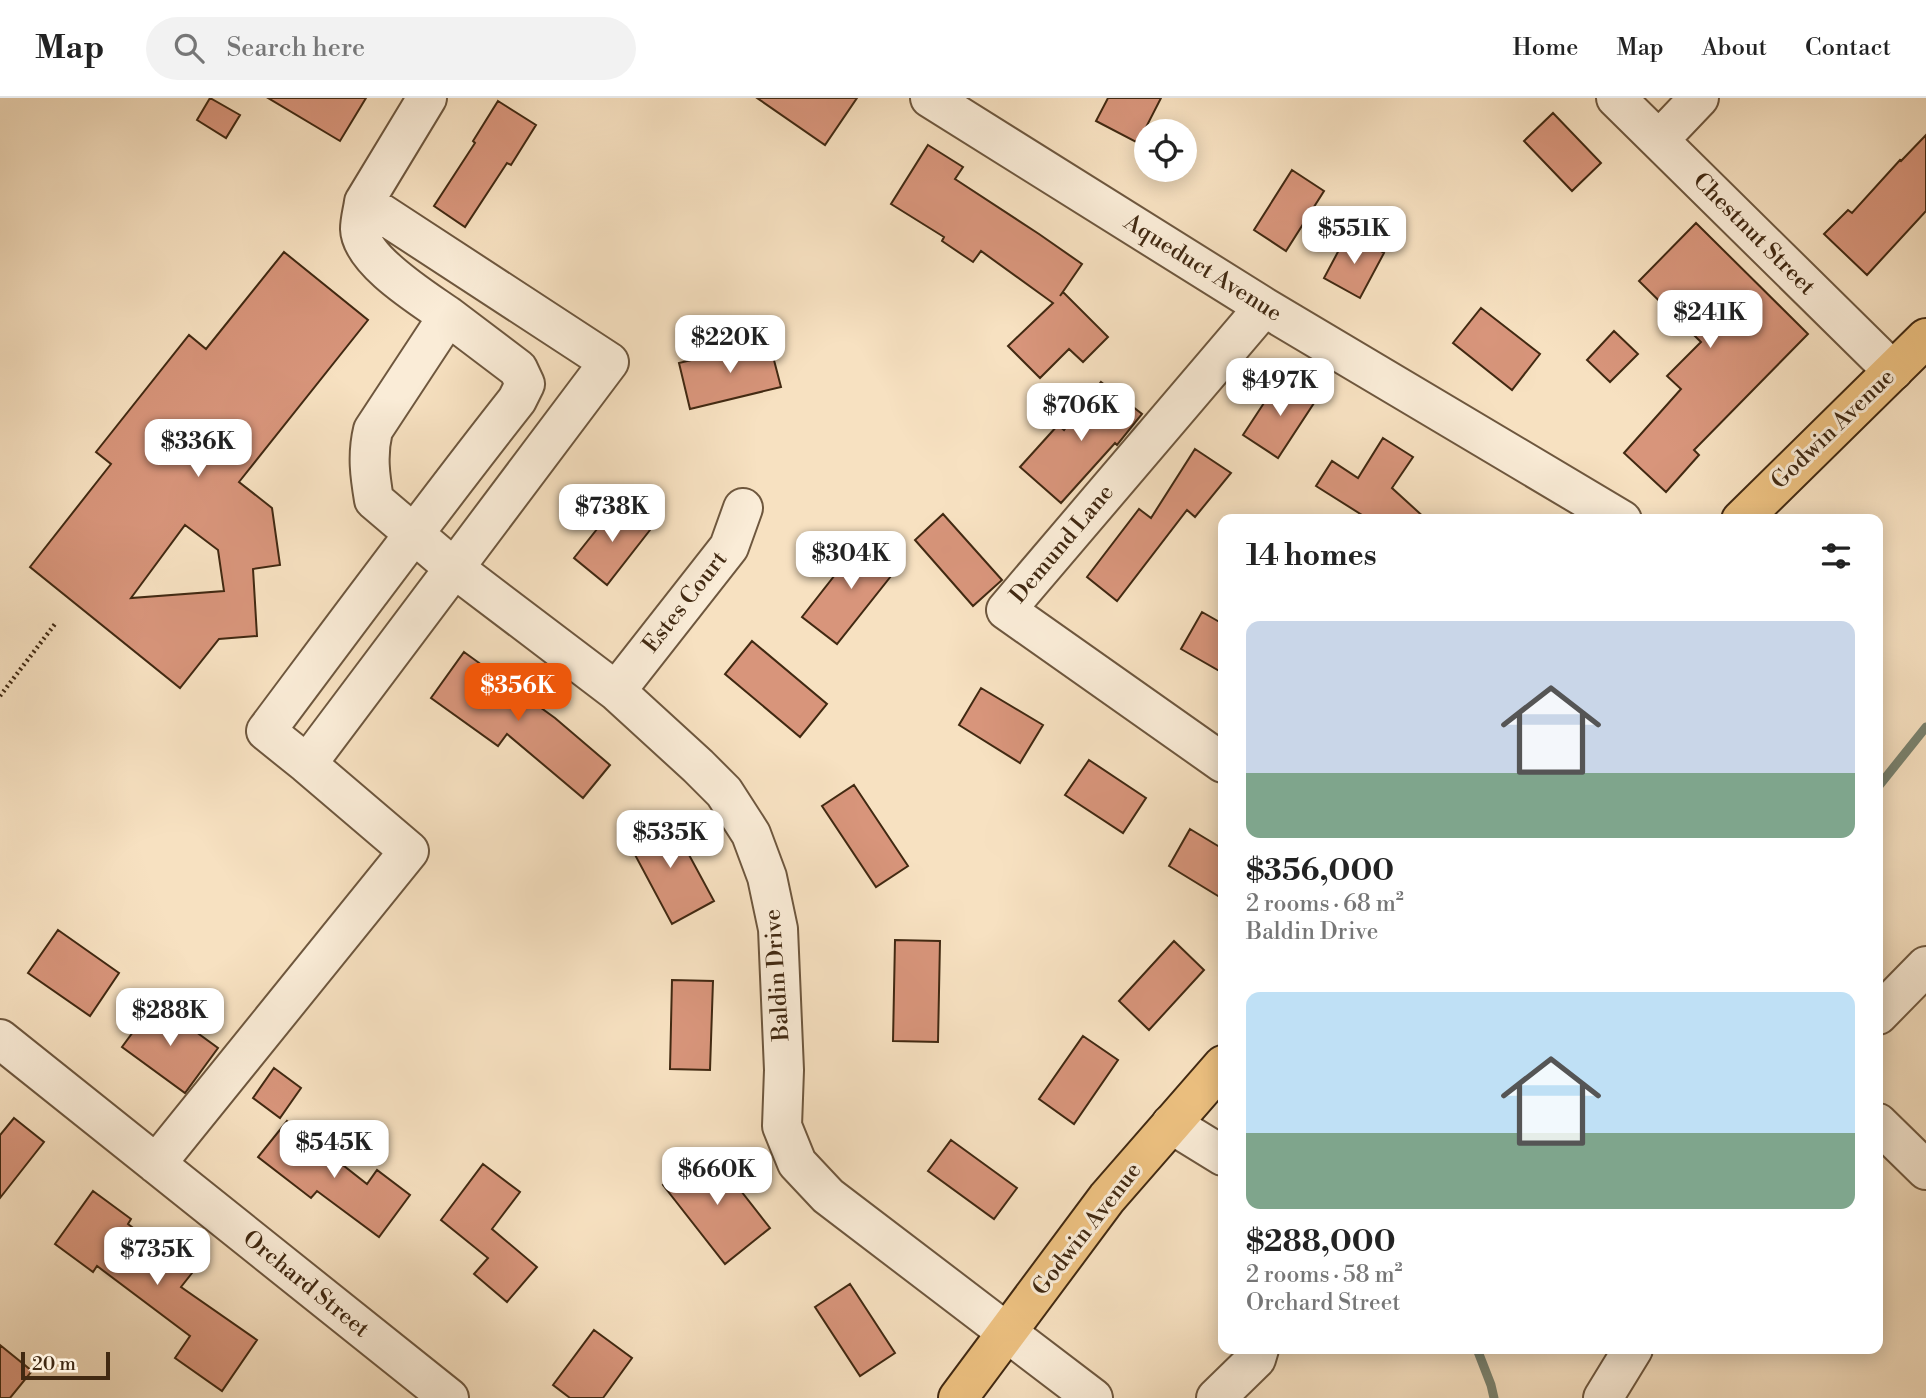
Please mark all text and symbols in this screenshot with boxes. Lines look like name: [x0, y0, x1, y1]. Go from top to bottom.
search box: [146, 17, 636, 80]
text: Map: [35, 28, 104, 69]
icon: search: [170, 29, 208, 67]
text: Search here: [226, 32, 365, 64]
text: Home: [1513, 33, 1578, 63]
text: Map: [1616, 33, 1664, 63]
text: About: [1702, 33, 1767, 63]
text: Contact: [1805, 33, 1891, 63]
map controls: [1134, 119, 1197, 182]
button: locate: [1134, 119, 1197, 182]
street label: Chestnut Street: [1687, 167, 1821, 301]
pin: $551K: [1305, 206, 1403, 266]
street label: Aqueduct Avenue: [1118, 208, 1287, 328]
text: $551K: [1318, 215, 1390, 243]
pin: $241K: [1661, 290, 1759, 350]
text: $241K: [1673, 299, 1747, 327]
pin: $220K: [681, 316, 779, 375]
text: $220K: [691, 324, 769, 352]
pin: $497K: [1231, 358, 1329, 418]
street label: Godwin Avenue: [1765, 363, 1901, 495]
text: $497K: [1242, 367, 1318, 395]
pin: $706K: [1032, 384, 1130, 443]
text: $706K: [1043, 392, 1119, 420]
pin: $336K: [149, 420, 247, 479]
text: $336K: [161, 428, 235, 456]
street label: Demund Lane: [1004, 479, 1120, 609]
pin: $738K: [563, 484, 661, 544]
text: $738K: [575, 493, 649, 521]
pin: $304K: [802, 532, 900, 591]
text: 14 homes: [1246, 537, 1377, 575]
icon: filters: [1817, 537, 1855, 575]
text: $304K: [812, 540, 890, 568]
street label: Estes Court: [637, 546, 733, 658]
pin: $356K: [469, 664, 567, 723]
icon: home: [1488, 667, 1614, 793]
text: $356K: [481, 672, 555, 700]
pin: $535K: [621, 810, 719, 870]
text: $535K: [633, 819, 707, 847]
text: $356,000: [1246, 852, 1394, 890]
text: 2 rooms · 68 m²: [1246, 890, 1404, 918]
street label: Baldin Drive: [758, 908, 796, 1043]
text: Baldin Drive: [1246, 918, 1378, 946]
pin: $288K: [121, 988, 219, 1048]
text: $288K: [132, 997, 208, 1025]
icon: home: [1488, 1038, 1614, 1164]
pin: $545K: [285, 1121, 383, 1180]
text: $545K: [296, 1129, 372, 1157]
pin: $660K: [668, 1148, 766, 1207]
text: $660K: [678, 1156, 756, 1184]
street label: Godwin Avenue: [1026, 1157, 1148, 1301]
text: $288,000: [1246, 1223, 1395, 1261]
street label: Orchard Street: [237, 1225, 375, 1343]
pin: $735K: [108, 1228, 206, 1287]
text: $735K: [120, 1236, 194, 1264]
text: 2 rooms · 58 m²: [1246, 1261, 1403, 1289]
text: Orchard Street: [1246, 1289, 1400, 1317]
scale bar: [21, 1349, 110, 1381]
text: 20 m: [32, 1352, 76, 1376]

